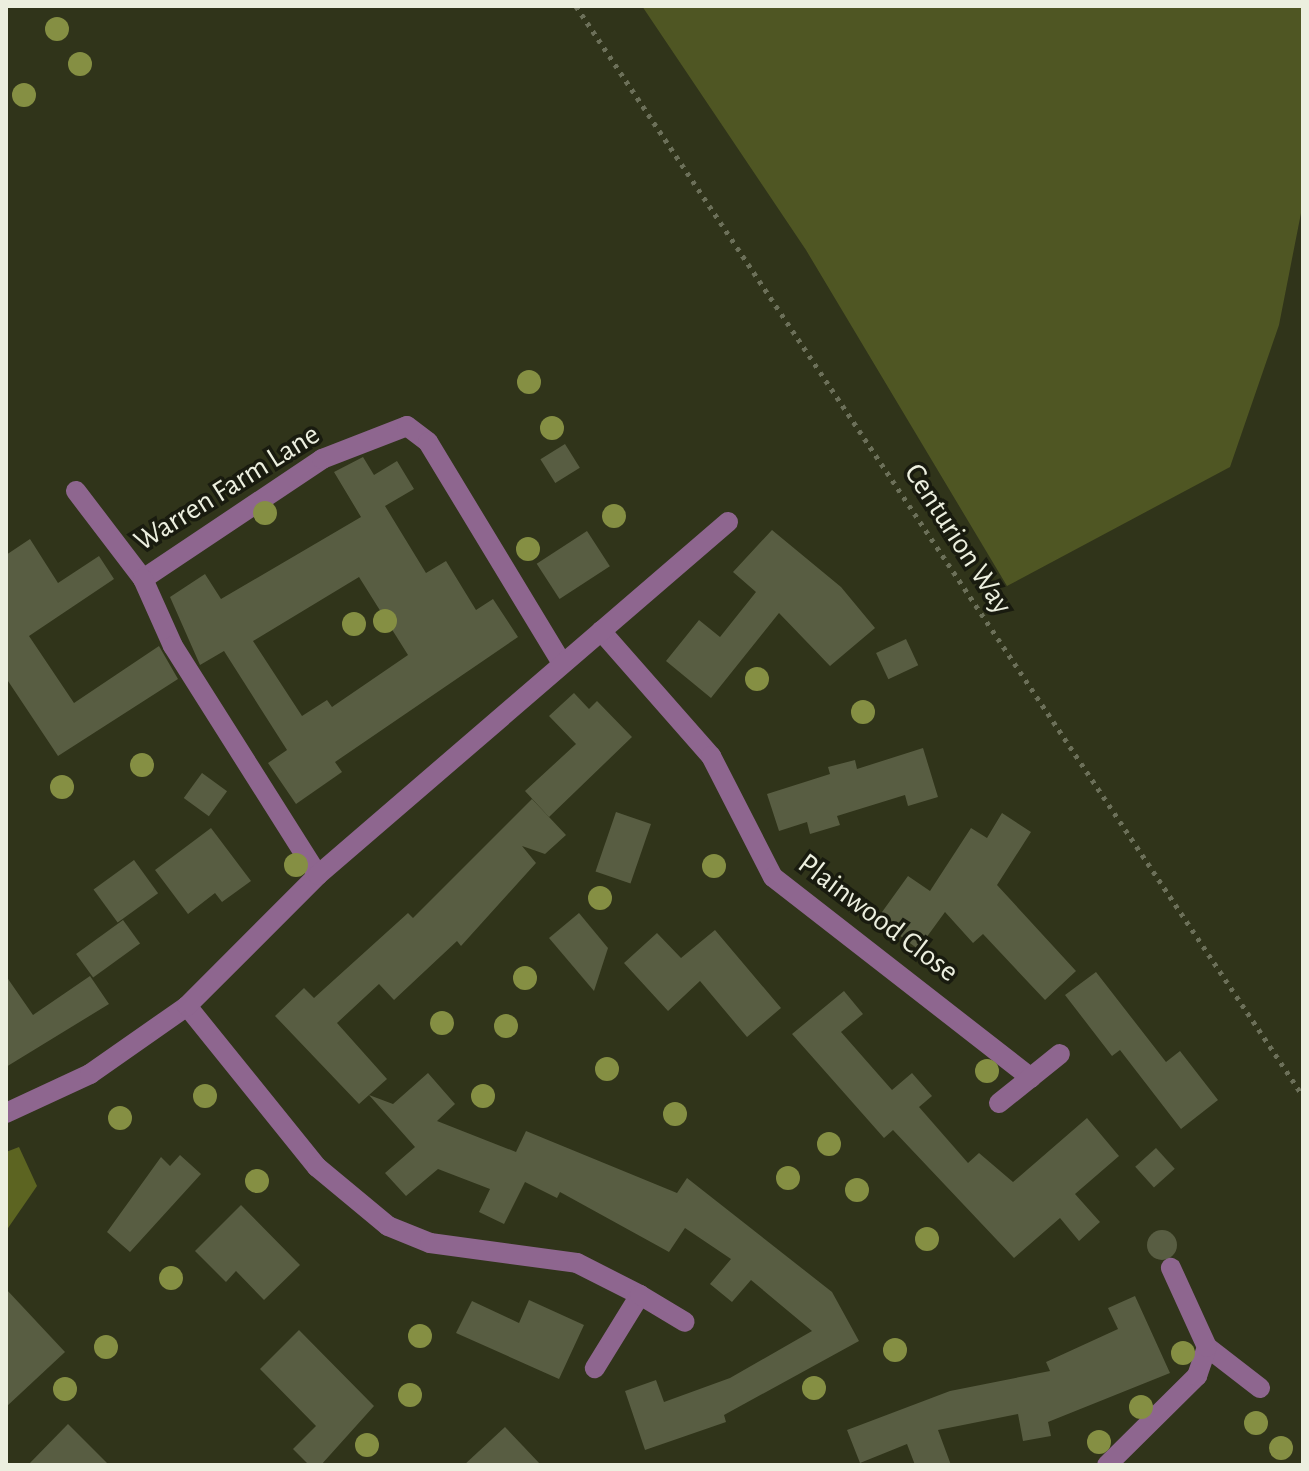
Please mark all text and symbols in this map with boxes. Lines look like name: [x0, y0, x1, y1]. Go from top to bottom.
street label: Warren Farm Lane: [128, 417, 326, 559]
street label: Centurion Way: [896, 457, 1020, 621]
street label: Plainwood Close: [791, 846, 965, 990]

